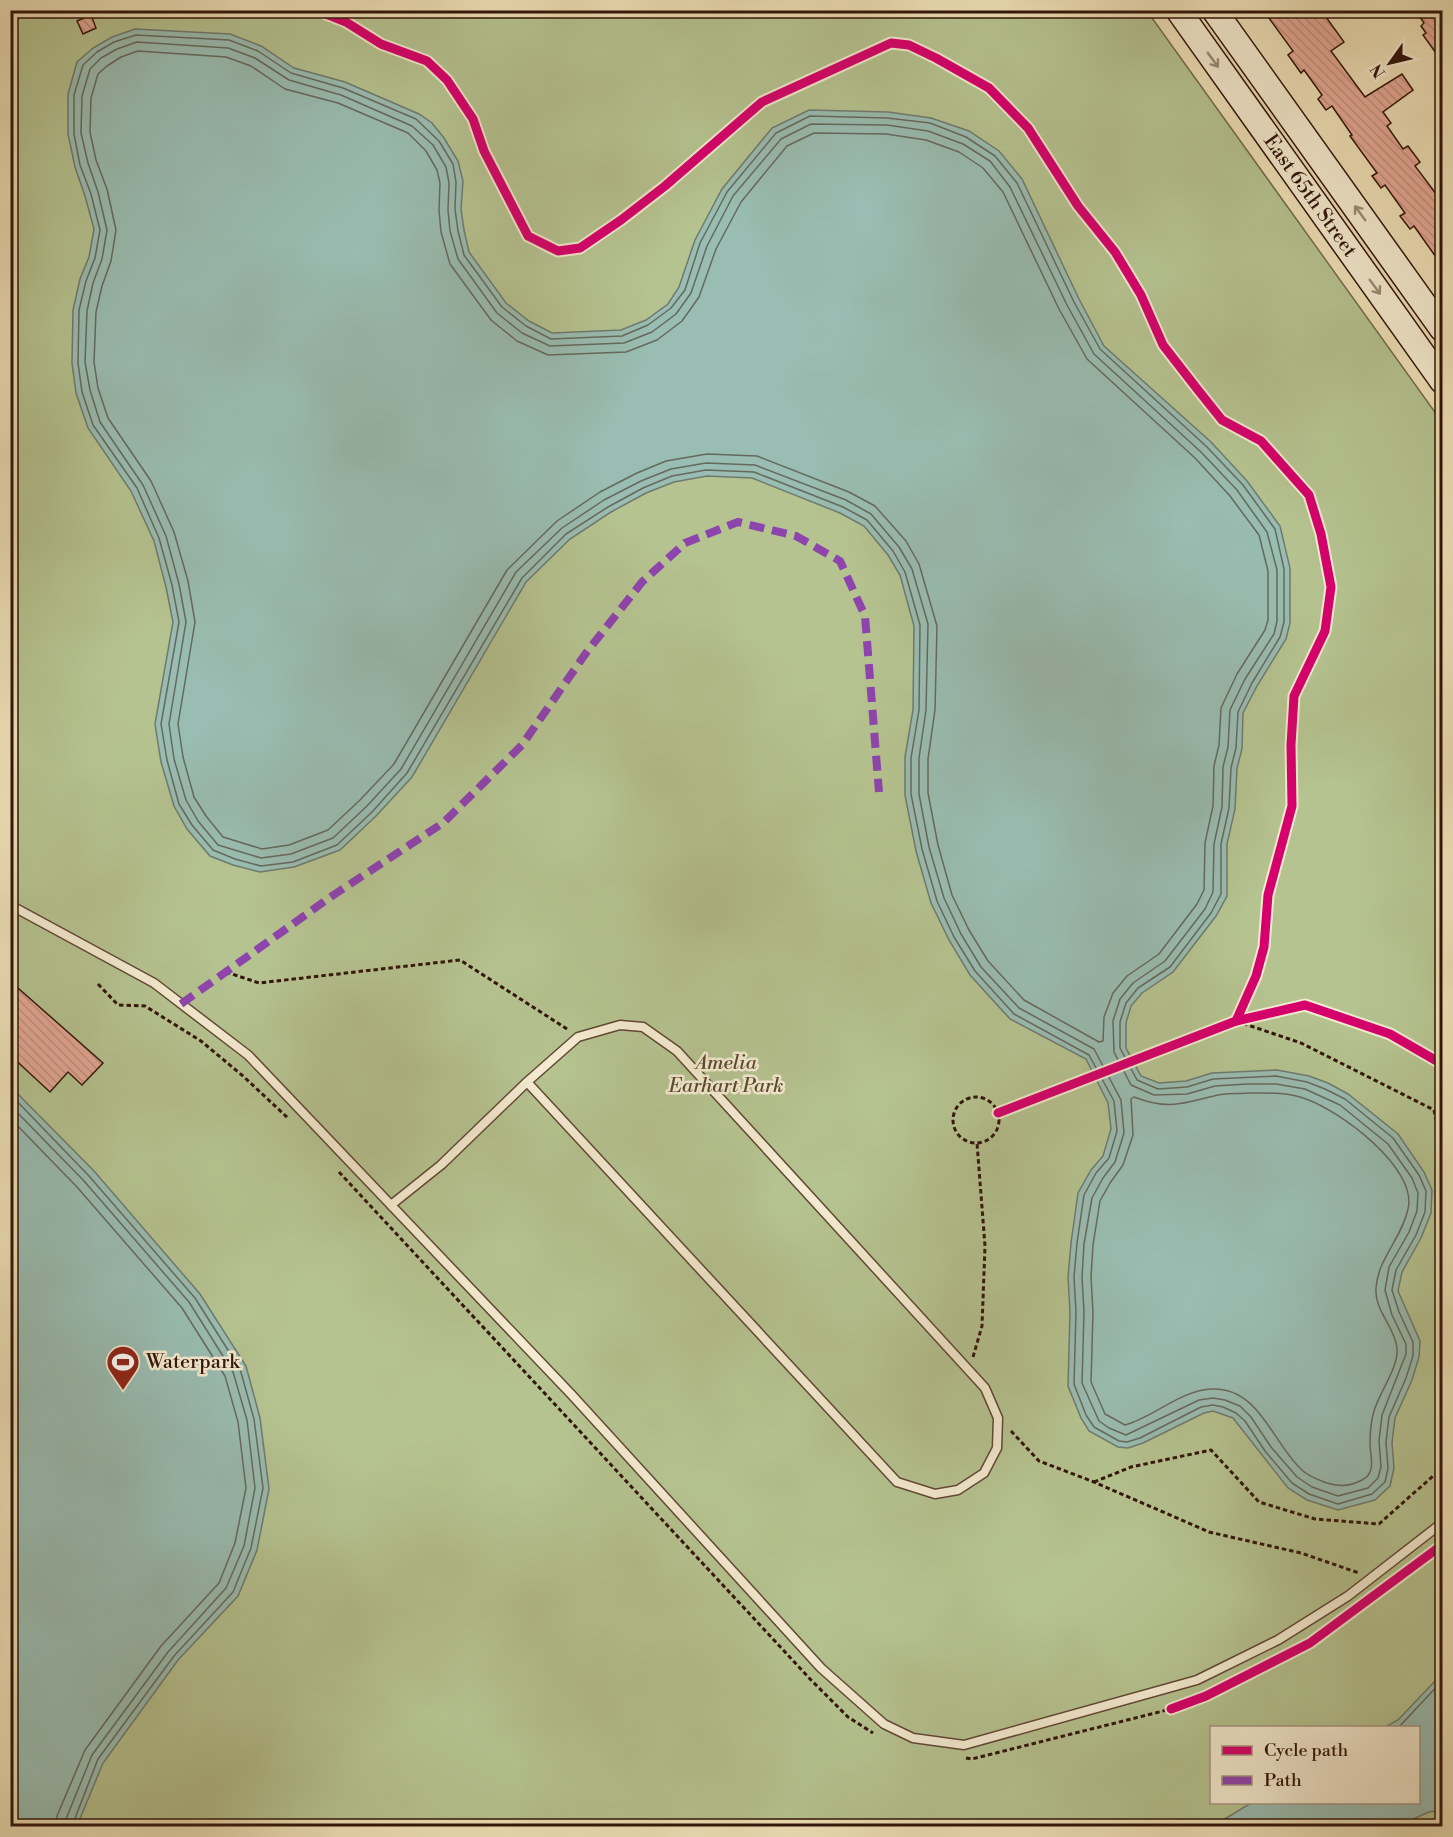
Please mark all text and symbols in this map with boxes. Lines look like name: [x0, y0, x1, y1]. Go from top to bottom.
north arrow: [1360, 33, 1420, 93]
one-way arrow: [1207, 51, 1219, 67]
text: N: [1366, 60, 1390, 82]
street label: East 65th Street: [1258, 129, 1362, 262]
one-way arrow: [1353, 206, 1366, 222]
one-way arrow: [1369, 278, 1381, 294]
park label: Amelia Earhart Park: [668, 1051, 783, 1099]
sports icon: Waterpark: [105, 1344, 141, 1391]
place label: Waterpark: [145, 1350, 241, 1375]
legend: [1210, 1726, 1420, 1804]
text: Cycle path: [1264, 1739, 1348, 1762]
text: Path: [1264, 1769, 1302, 1792]

